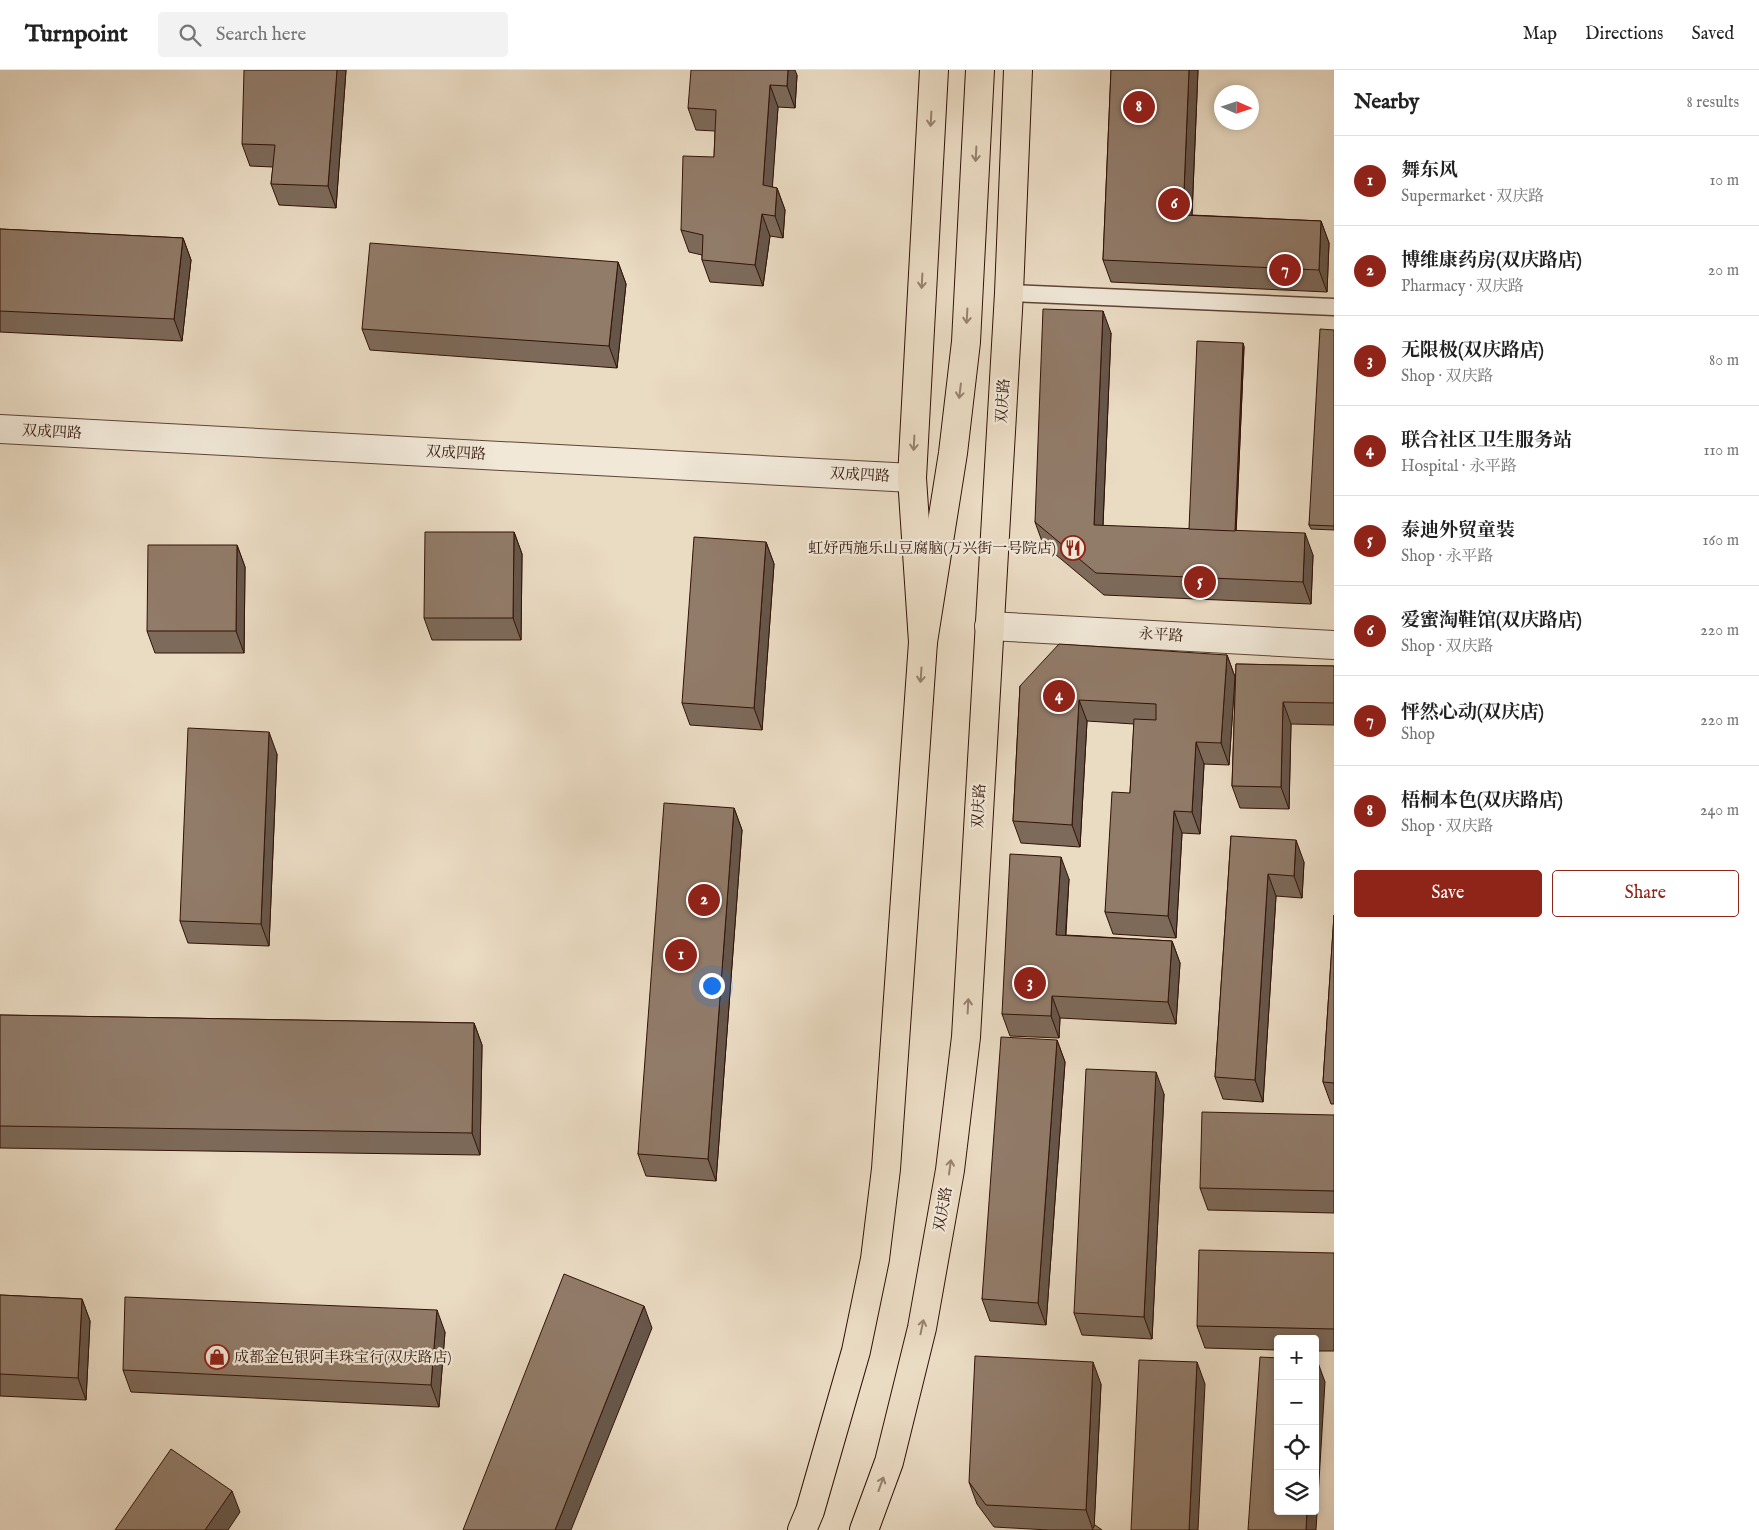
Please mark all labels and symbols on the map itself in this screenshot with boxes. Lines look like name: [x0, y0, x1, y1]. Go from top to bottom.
north arrow: [1214, 85, 1259, 130]
pin: 8: [1123, 88, 1155, 126]
one-way arrow: [926, 110, 936, 126]
one-way arrow: [971, 145, 980, 161]
pin: 6: [1158, 185, 1190, 223]
pin: 7: [1269, 251, 1301, 289]
one-way arrow: [918, 273, 927, 289]
one-way arrow: [963, 308, 972, 324]
street label: 双庆路: [992, 378, 1014, 424]
one-way arrow: [955, 382, 965, 398]
street label: 双成四路: [22, 421, 82, 443]
one-way arrow: [909, 435, 918, 451]
street label: 双成四路: [426, 442, 486, 464]
street label: 双成四路: [830, 464, 890, 486]
restaurant icon: 虹妤西施乐山豆腐脑(万兴街一号院店): [1060, 535, 1086, 561]
place label: 虹妤西施乐山豆腐脑(万兴街一号院店): [808, 539, 1056, 558]
pin: 5: [1184, 563, 1216, 601]
street label: 永平路: [1138, 624, 1184, 646]
one-way arrow: [916, 667, 925, 683]
pin: 4: [1043, 677, 1075, 715]
street label: 双庆路: [968, 783, 990, 829]
pin: 2: [688, 881, 720, 919]
pin: 1: [665, 936, 697, 974]
pin: 3: [1014, 964, 1046, 1002]
your location: [699, 973, 725, 999]
one-way arrow: [963, 998, 972, 1014]
one-way arrow: [945, 1159, 955, 1175]
street label: 双庆路: [930, 1185, 956, 1233]
one-way arrow: [918, 1319, 927, 1335]
shop icon: 成都金包银阿丰珠宝行(双庆路店): [204, 1344, 230, 1370]
place label: 成都金包银阿丰珠宝行(双庆路店): [234, 1348, 452, 1367]
one-way arrow: [877, 1477, 886, 1492]

